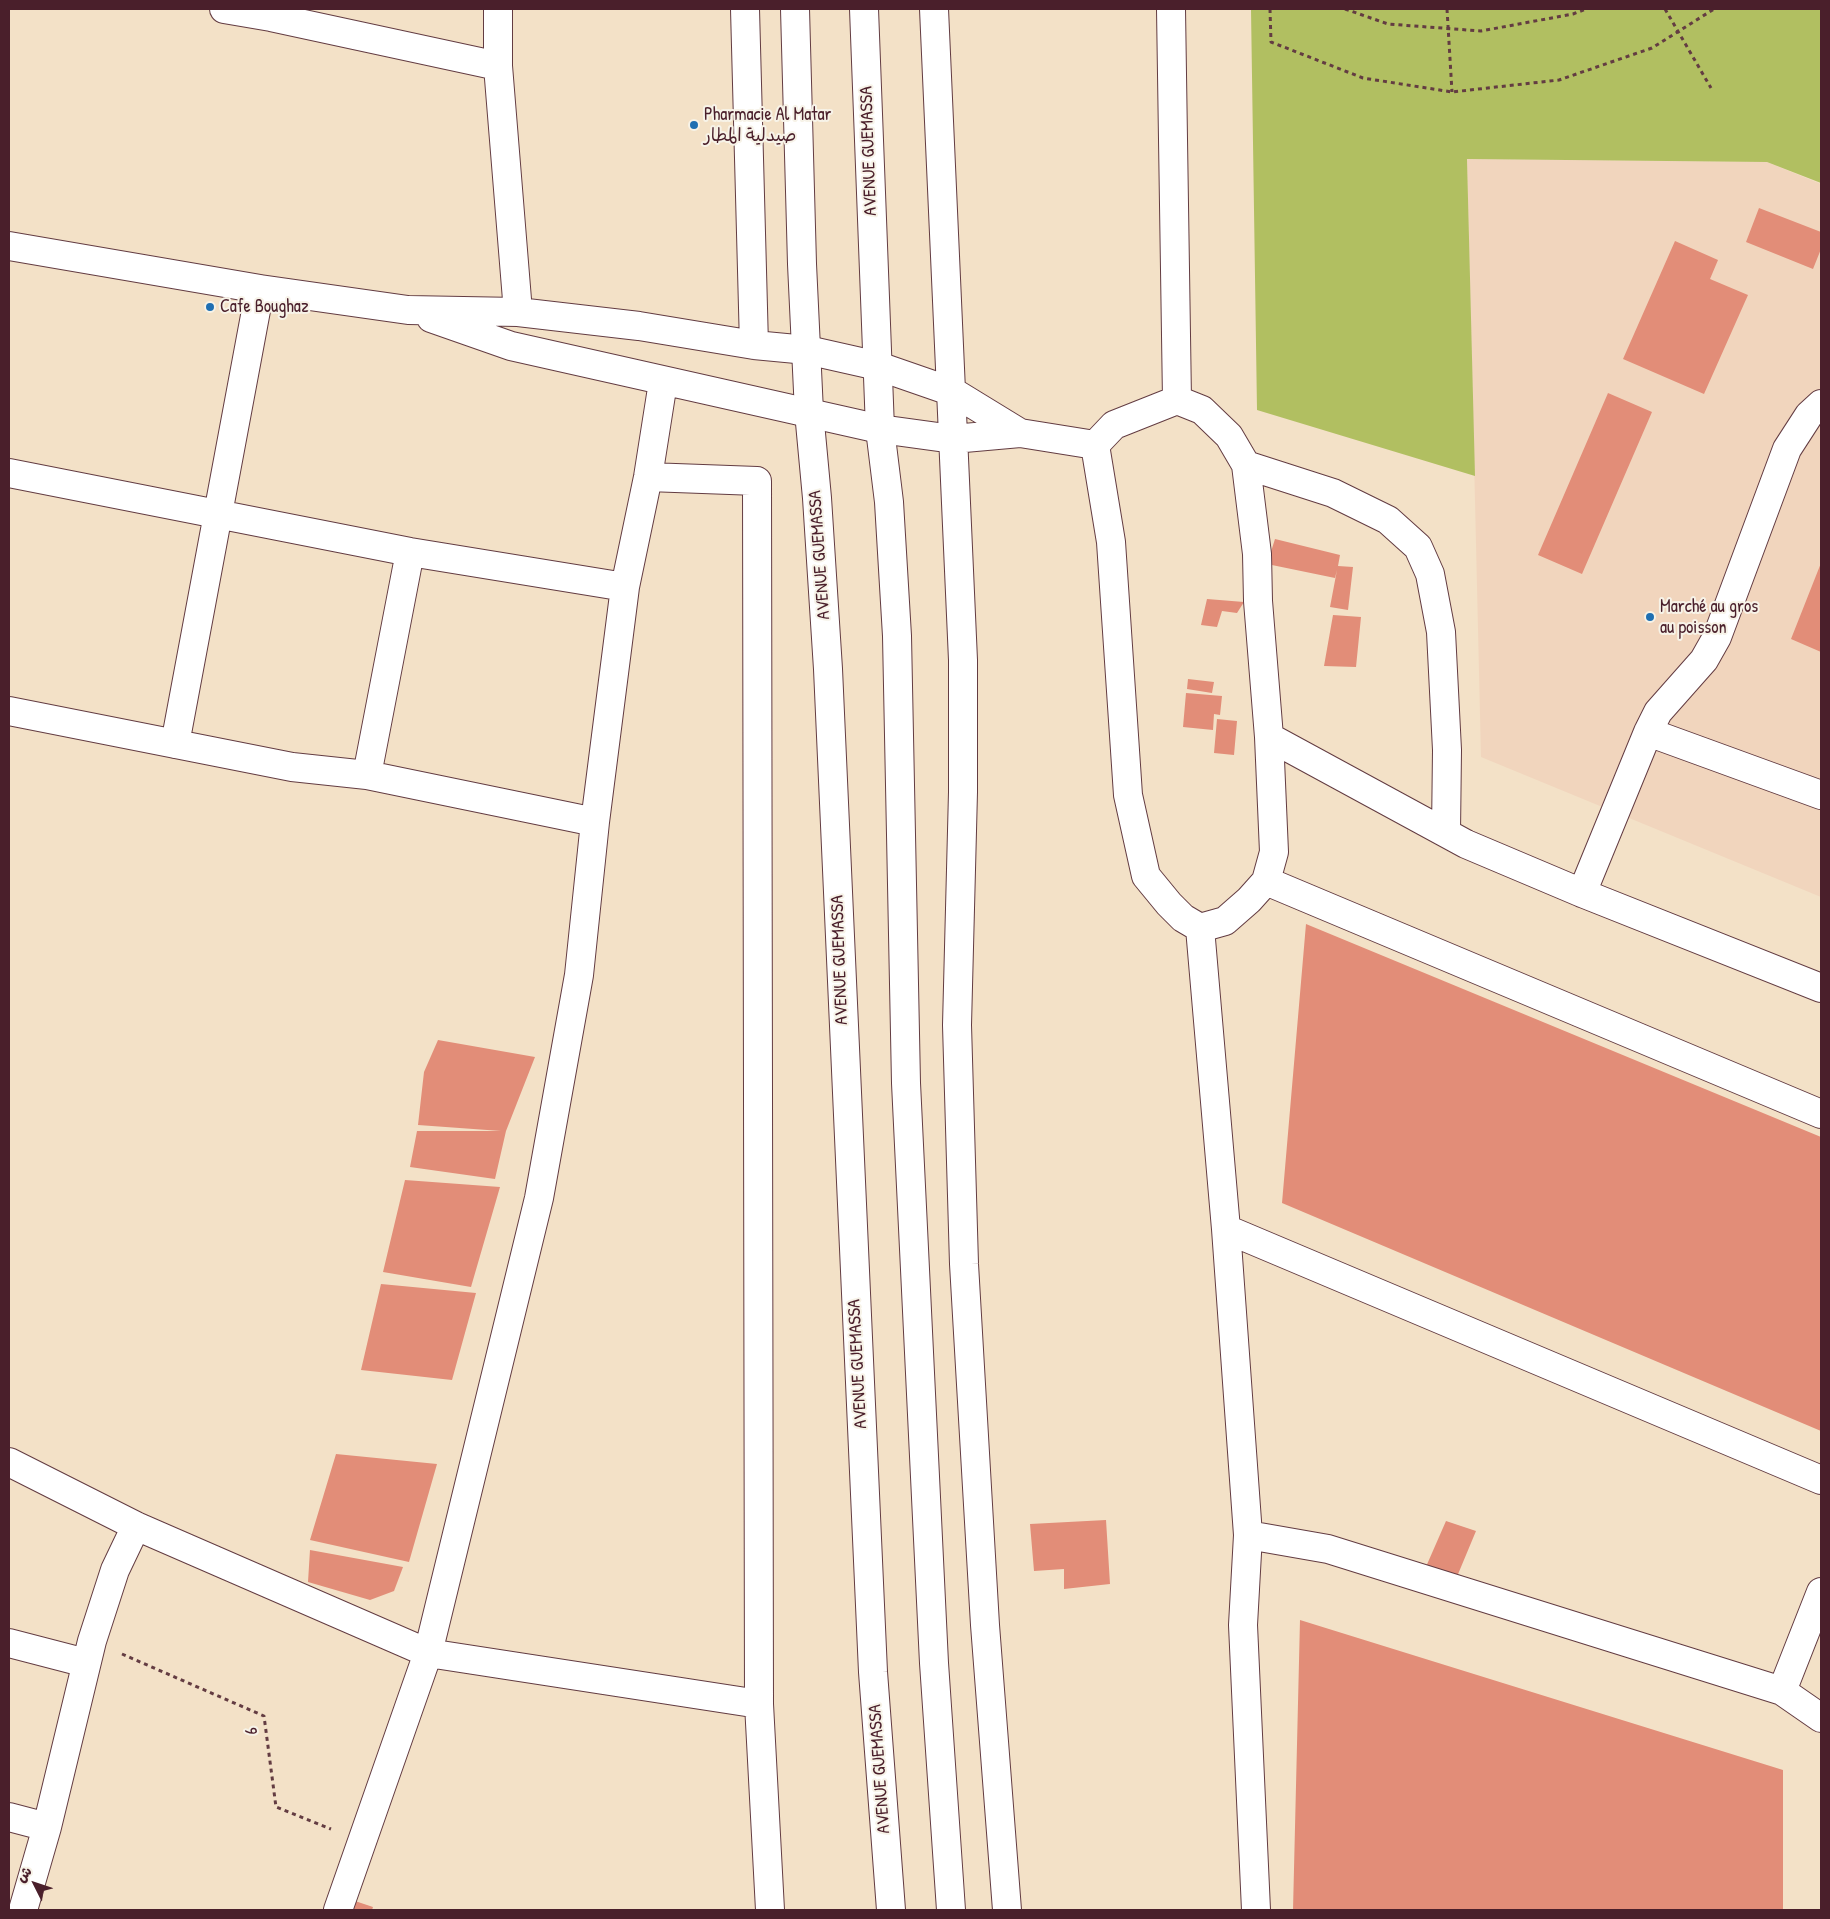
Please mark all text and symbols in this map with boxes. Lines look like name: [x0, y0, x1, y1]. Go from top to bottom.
street label: AVENUE GUEMASSA: [856, 86, 882, 216]
place label: Pharmacie Al Matar صيدلية المطار: [704, 104, 831, 146]
marker: Pharmacie Al Matar صيدلية المطار: [688, 119, 700, 131]
place label: Cafe Boughaz: [220, 296, 309, 318]
marker: Cafe Boughaz: [204, 301, 216, 313]
street label: AVENUE GUEMASSA: [805, 490, 835, 620]
place label: Marché au gros au poisson: [1660, 596, 1758, 638]
marker: Marché au gros au poisson: [1644, 611, 1656, 623]
street label: AVENUE GUEMASSA: [827, 895, 853, 1025]
street label: AVENUE GUEMASSA: [844, 1299, 872, 1429]
street label: AVENUE GUEMASSA: [865, 1704, 895, 1834]
street label: 6: [241, 1726, 263, 1736]
north arrow: [10, 1859, 60, 1909]
text: ش: [11, 1862, 36, 1886]

